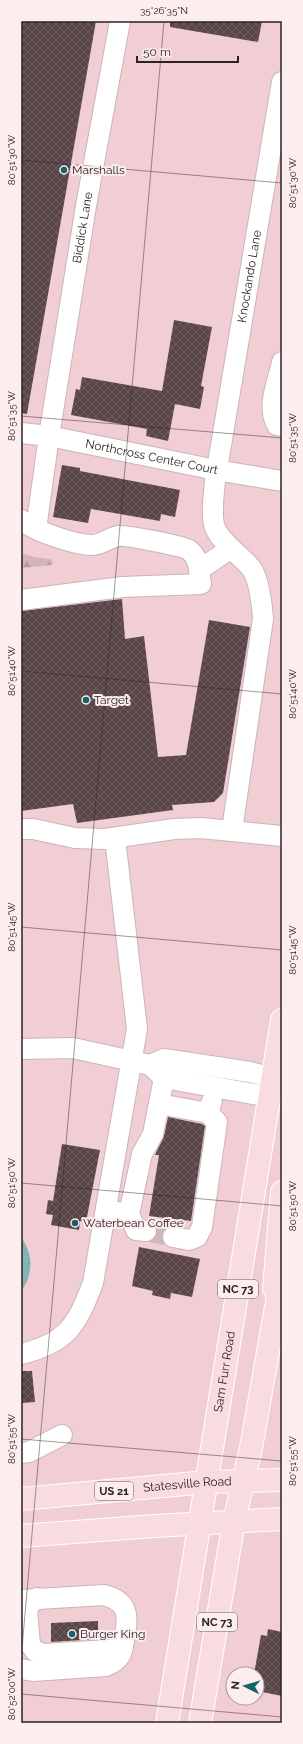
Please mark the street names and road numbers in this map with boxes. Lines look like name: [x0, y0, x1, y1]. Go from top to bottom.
street label: Biddick Lane: [70, 191, 95, 264]
street label: Knockando Lane: [235, 229, 264, 324]
street label: Northcross Center Court: [84, 437, 219, 477]
road number: NC 73: [218, 1280, 258, 1298]
street label: Sam Furr Road: [211, 1330, 238, 1413]
street label: Statesville Road: [142, 1474, 232, 1495]
road number: US 21: [95, 1482, 133, 1500]
road number: NC 73: [197, 1613, 237, 1631]

